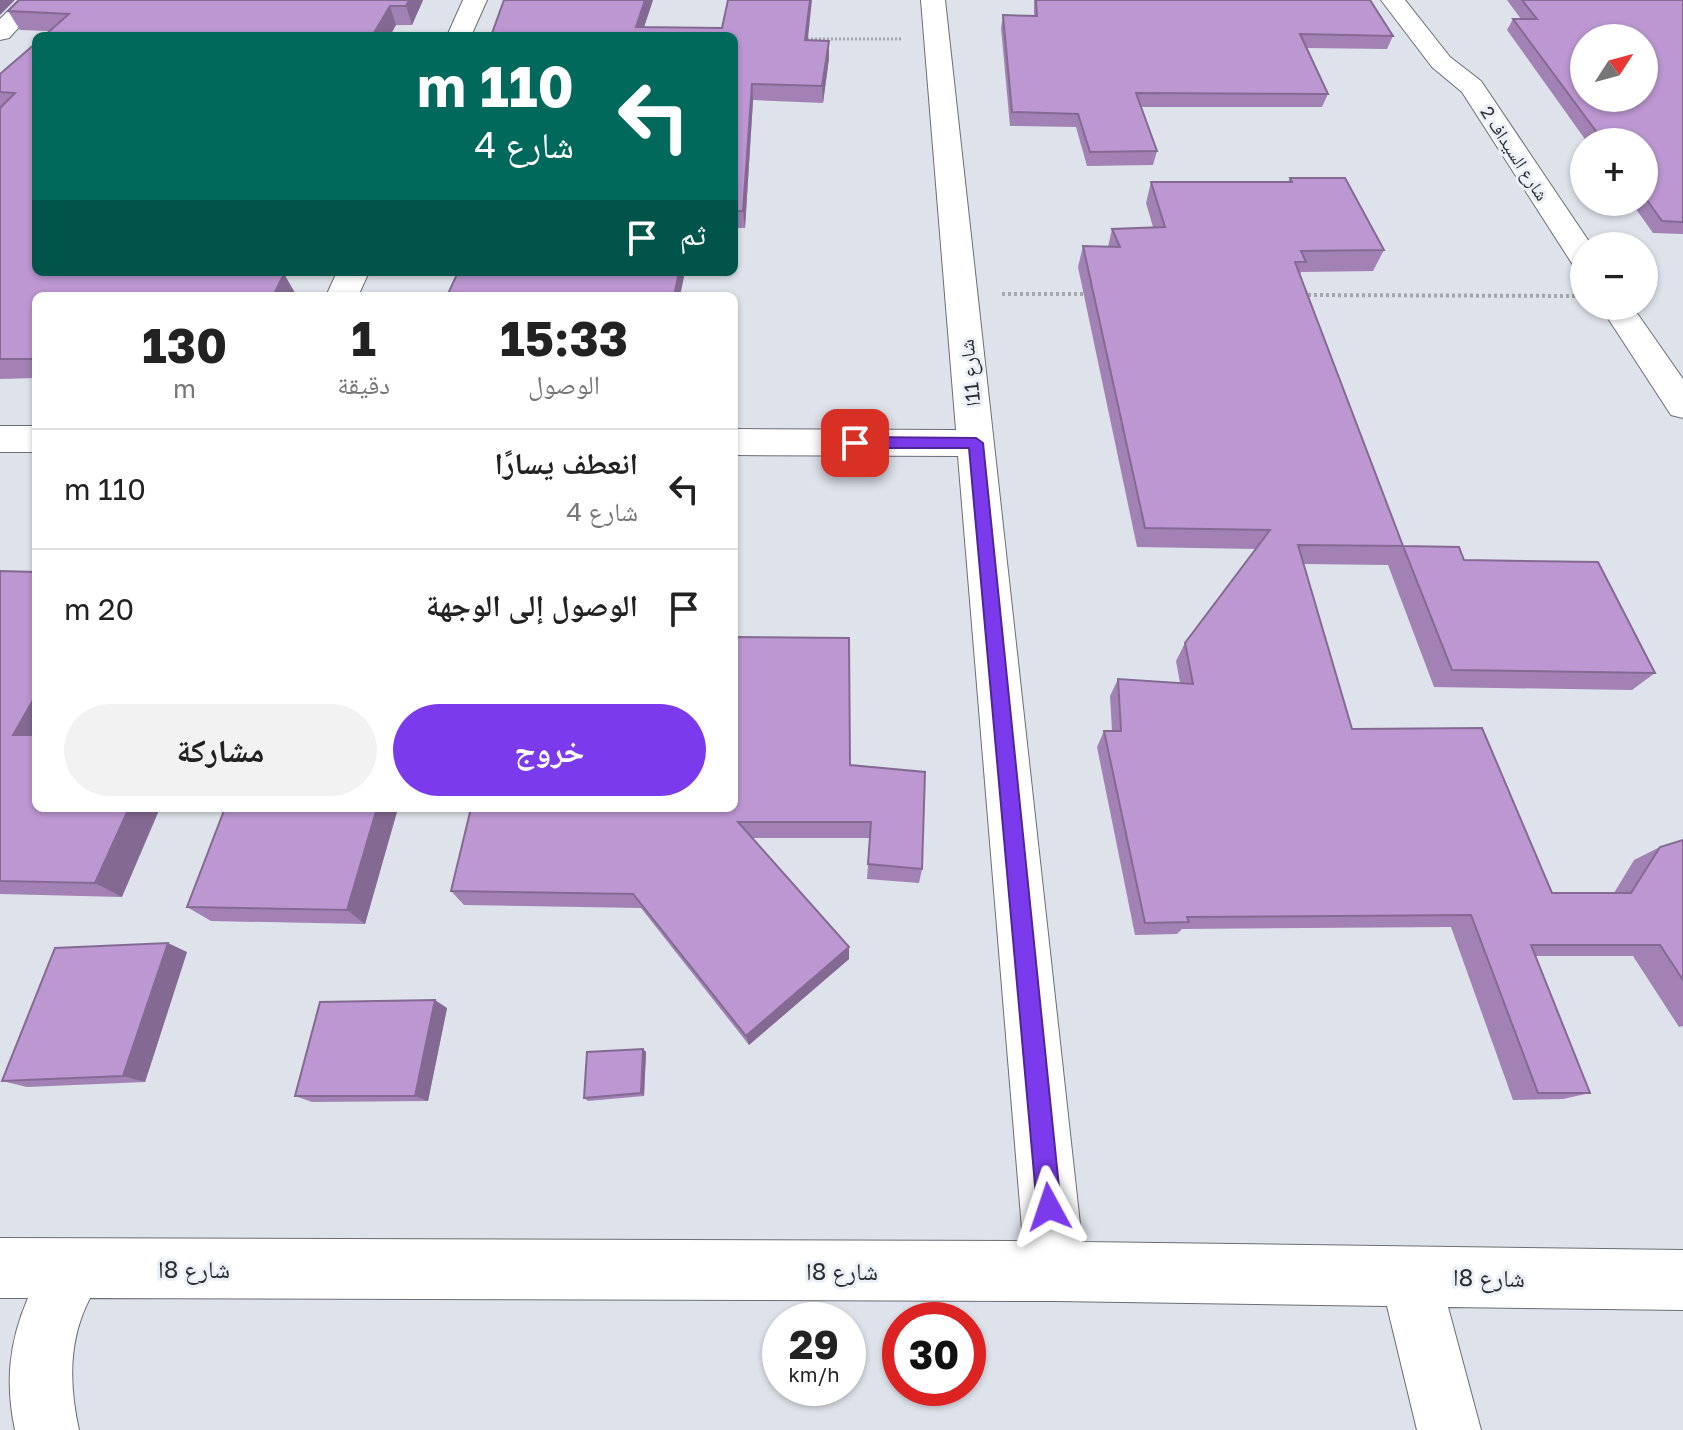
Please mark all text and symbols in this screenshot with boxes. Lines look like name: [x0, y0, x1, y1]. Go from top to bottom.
north arrow: [1570, 24, 1658, 112]
map controls: [1570, 24, 1658, 320]
text: 110 m: [417, 52, 574, 119]
icon: left: [602, 64, 706, 168]
street label: شارع السيداف 2: [1475, 102, 1554, 205]
text: شارع 4: [475, 123, 574, 166]
button: +: [1570, 128, 1658, 216]
icon: arrive: [620, 216, 664, 260]
text: ثم: [680, 216, 706, 252]
button: −: [1570, 232, 1658, 320]
text: 1: [351, 309, 376, 367]
text: 15:33: [500, 309, 628, 367]
text: 130: [142, 316, 227, 374]
street label: شارع 11ا: [954, 338, 986, 408]
text: دقيقة: [337, 369, 390, 400]
text: الوصول: [528, 369, 600, 400]
text: m: [173, 373, 196, 404]
pin: [821, 409, 889, 477]
icon: arrive: [833, 421, 877, 465]
text: انعطف يسارًا: [494, 445, 638, 481]
icon: left: [662, 467, 706, 511]
text: 110 m: [64, 471, 146, 507]
text: شارع 4: [566, 496, 638, 527]
text: الوصول إلى الوجهة: [426, 587, 638, 623]
icon: arrive: [662, 587, 706, 631]
text: 20 m: [64, 591, 134, 627]
button: مشاركة: [64, 704, 377, 796]
button: خروج: [393, 704, 706, 796]
position arrow: [1007, 1165, 1091, 1249]
street label: شارع 8ا: [158, 1254, 230, 1285]
street label: شارع 8ا: [806, 1256, 878, 1287]
street label: شارع 8ا: [1453, 1262, 1525, 1294]
speed limit sign: 30: [882, 1302, 986, 1406]
text: 29: [789, 1320, 839, 1368]
text: km/h: [789, 1362, 839, 1386]

